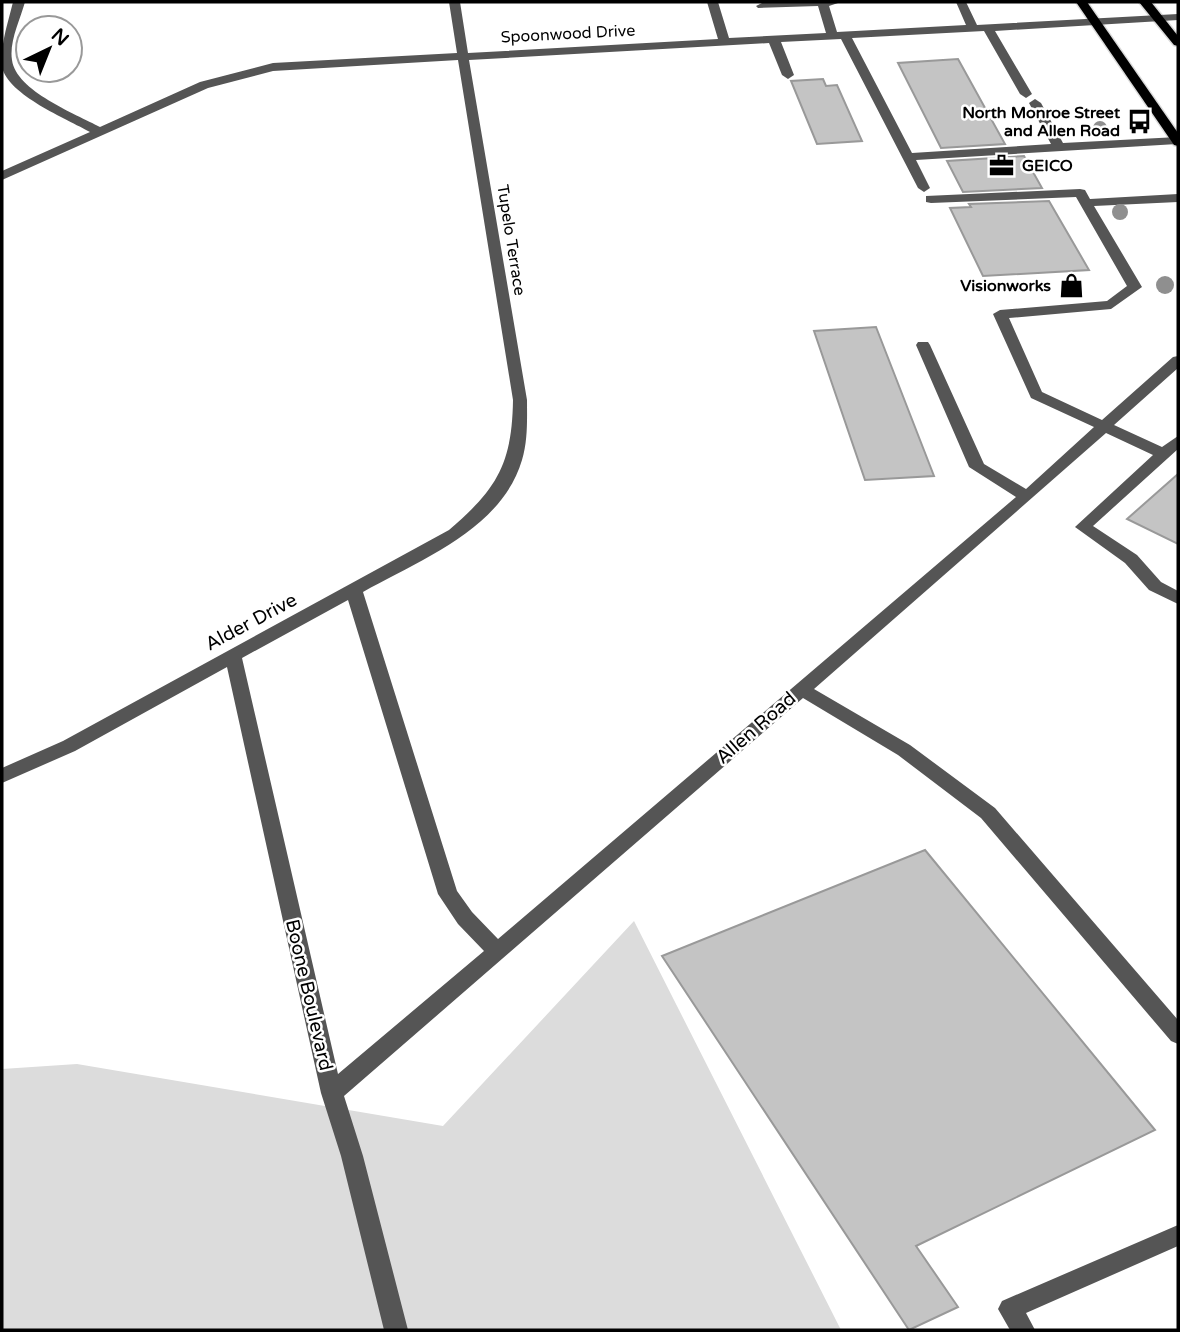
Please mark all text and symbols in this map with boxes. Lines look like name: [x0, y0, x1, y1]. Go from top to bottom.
north arrow: [14, 14, 84, 84]
street label: Spoonwood Drive: [500, 20, 636, 48]
text: N: [47, 24, 73, 51]
place label: North Monroe Street and Allen Road: [962, 103, 1121, 141]
bus stop icon: North Monroe Street and Allen Road: [1126, 108, 1154, 136]
office icon: GEICO: [988, 152, 1016, 180]
place label: GEICO: [1022, 156, 1073, 176]
street label: Tupelo Terrace: [492, 183, 530, 297]
shop icon: Visionworks: [1057, 272, 1085, 300]
place label: Visionworks: [960, 276, 1051, 296]
street label: Alder Drive: [201, 589, 301, 655]
street label: Allen Road: [712, 687, 800, 769]
street label: Boone Boulevard: [281, 917, 337, 1073]

